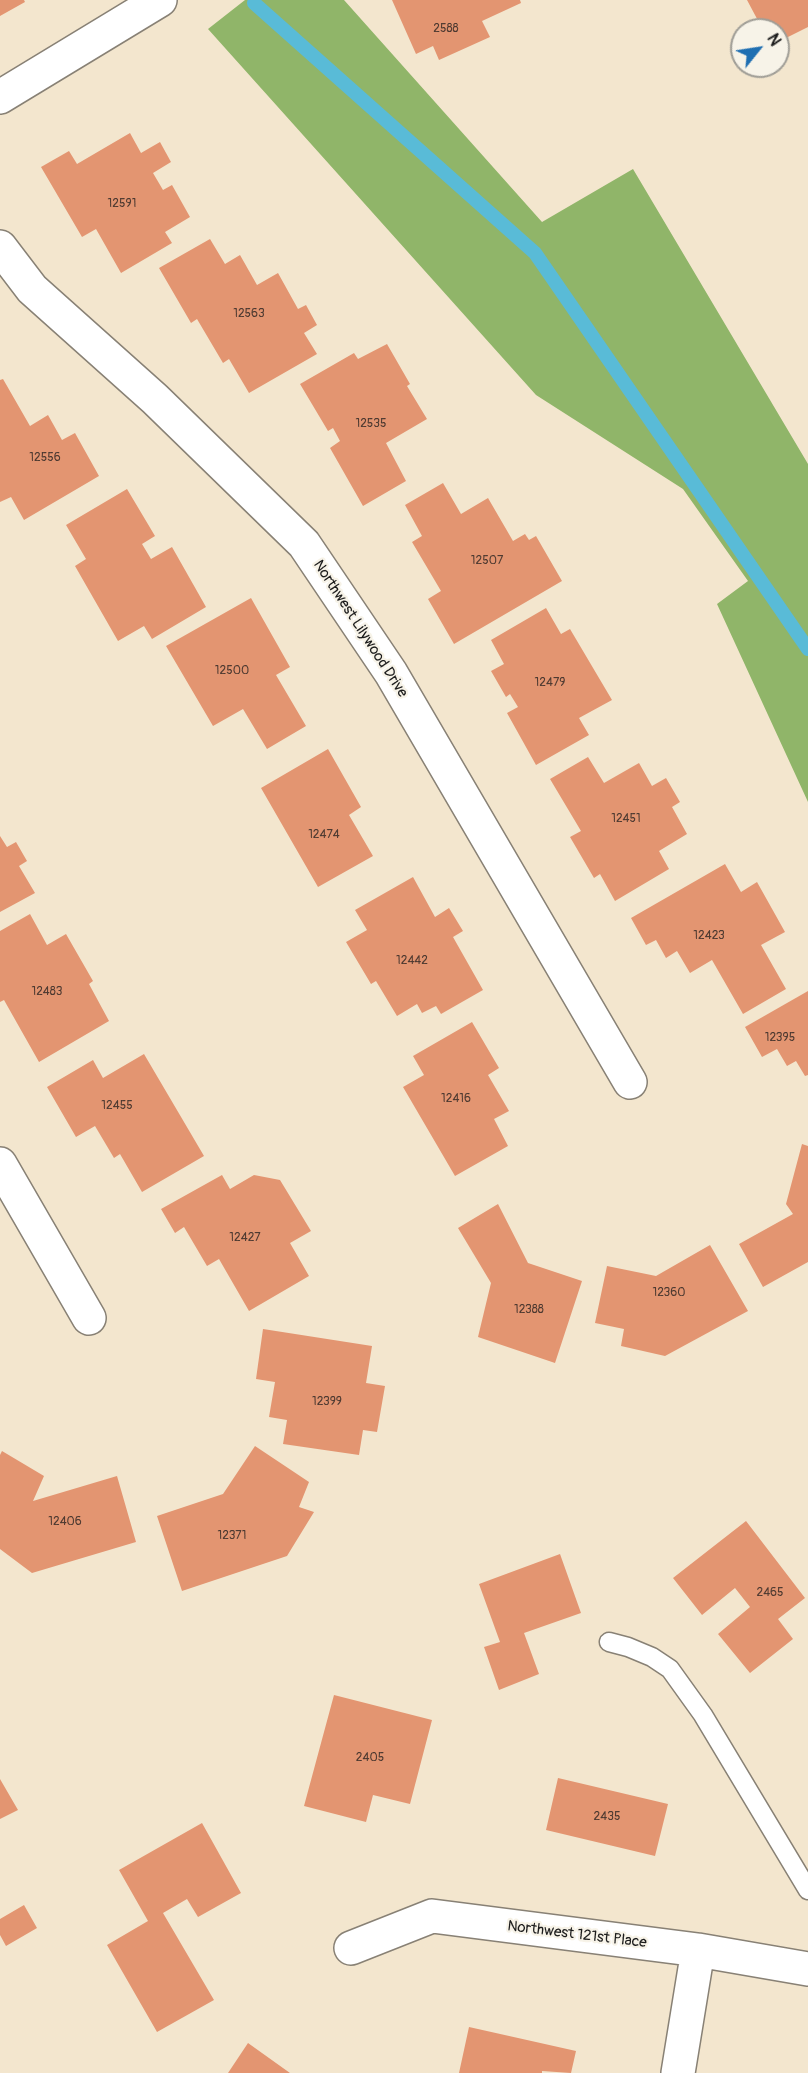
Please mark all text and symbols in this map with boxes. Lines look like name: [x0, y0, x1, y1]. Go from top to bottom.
north arrow: [730, 18, 790, 78]
house number: 2588: [433, 22, 459, 36]
text: N: [762, 30, 785, 50]
house number: 12591: [108, 197, 136, 211]
house number: 12563: [233, 307, 265, 321]
house number: 12535: [355, 417, 387, 431]
house number: 12556: [29, 451, 61, 465]
house number: 12507: [471, 554, 503, 568]
street label: Northwest Lilywood Drive: [309, 557, 411, 701]
house number: 12500: [215, 664, 249, 678]
house number: 12479: [535, 676, 565, 690]
house number: 12451: [611, 812, 641, 826]
house number: 12474: [308, 828, 340, 842]
house number: 12423: [693, 929, 725, 943]
house number: 12442: [396, 954, 428, 968]
house number: 12483: [31, 985, 63, 999]
house number: 12395: [765, 1031, 795, 1045]
house number: 12416: [441, 1092, 471, 1106]
house number: 12455: [101, 1099, 133, 1113]
house number: 12427: [229, 1231, 261, 1245]
house number: 12360: [653, 1286, 685, 1300]
house number: 12388: [514, 1303, 544, 1317]
house number: 12399: [312, 1395, 342, 1409]
house number: 12406: [48, 1515, 82, 1529]
house number: 12371: [218, 1529, 246, 1543]
house number: 2465: [756, 1586, 784, 1600]
house number: 2405: [356, 1751, 384, 1765]
house number: 2435: [594, 1810, 620, 1824]
street label: Northwest 121st Place: [506, 1918, 648, 1952]

